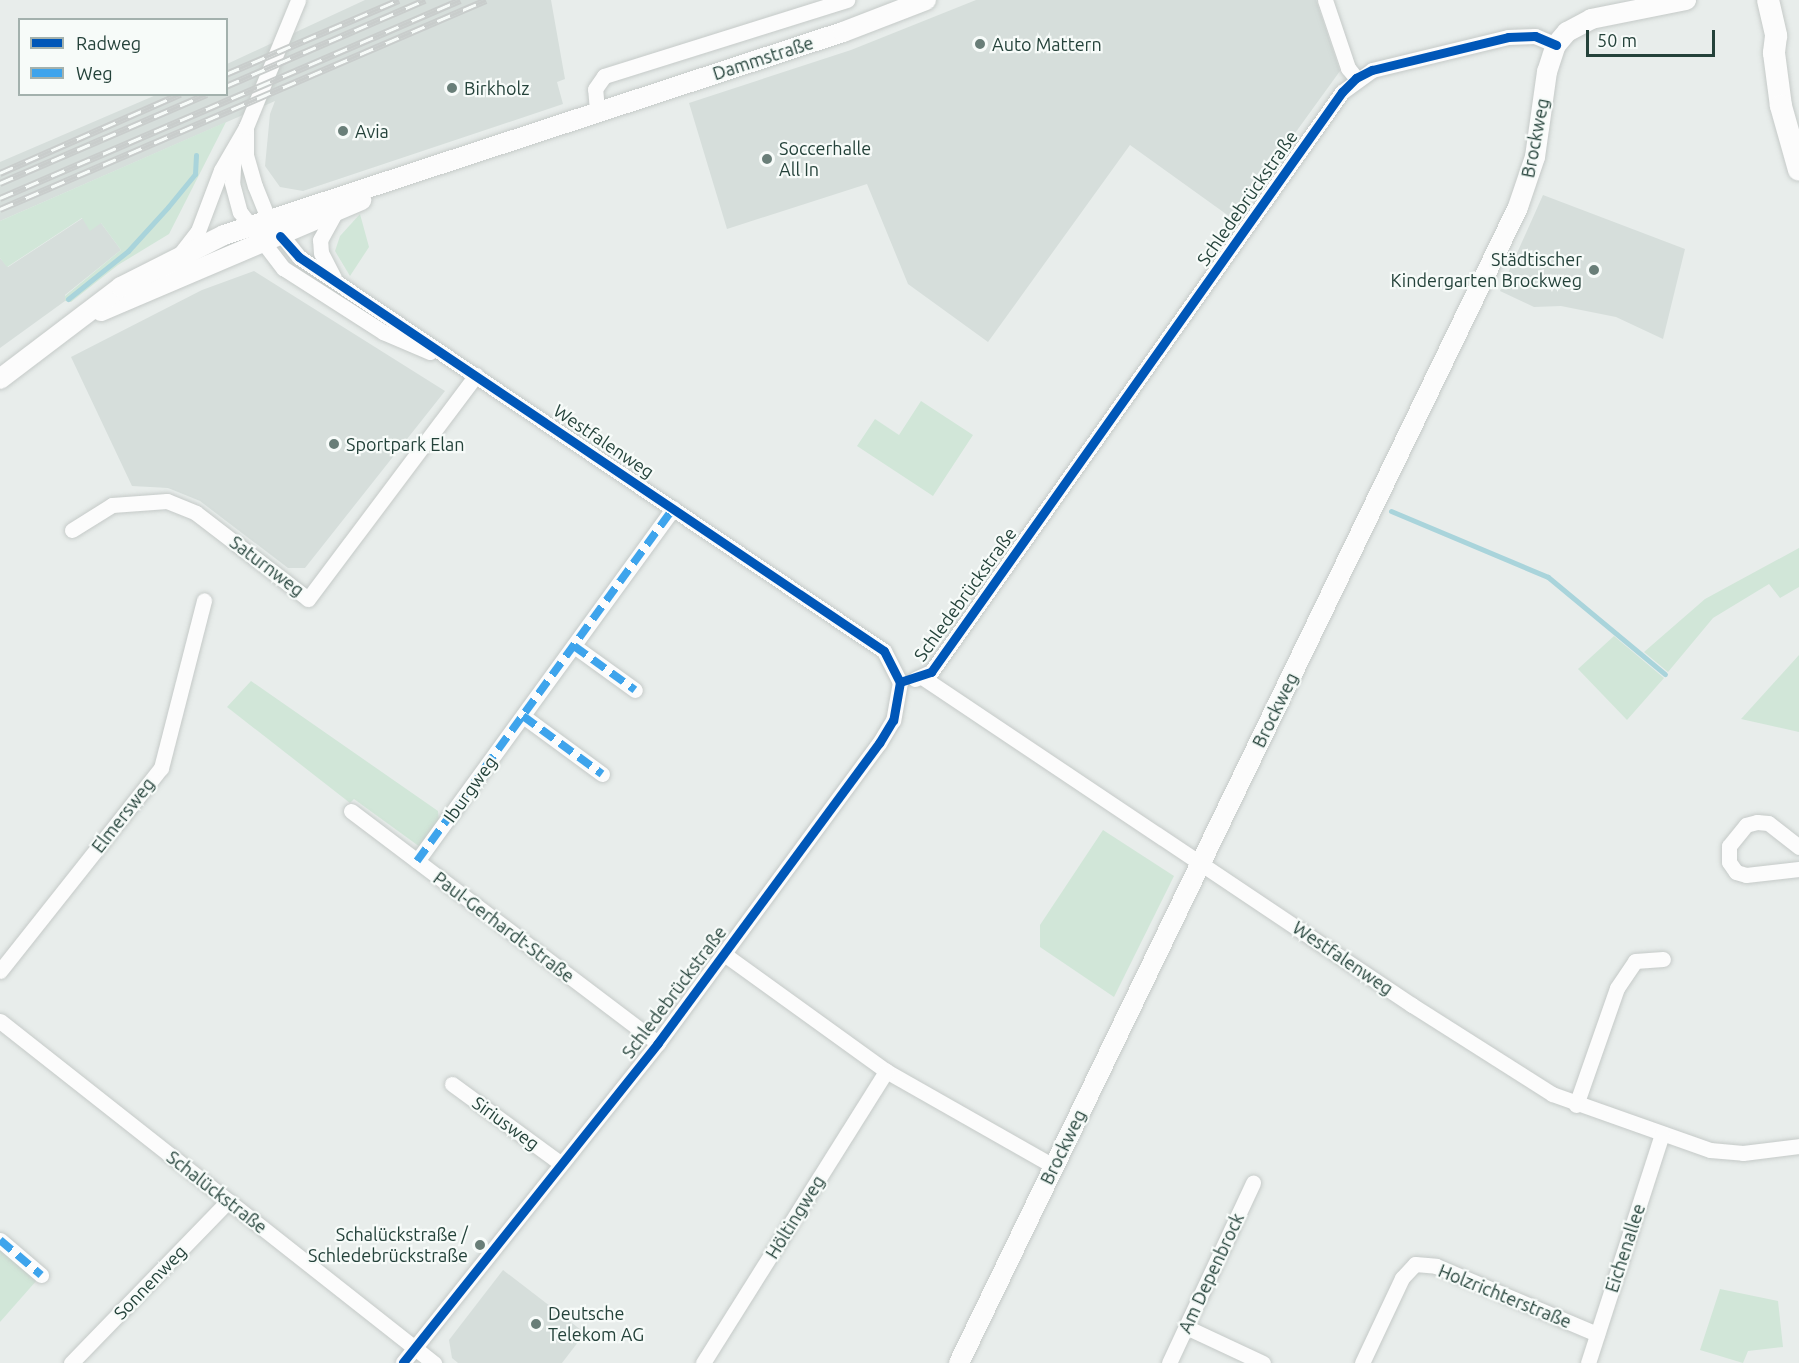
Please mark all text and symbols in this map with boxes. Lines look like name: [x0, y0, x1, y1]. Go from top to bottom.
legend: [18, 18, 228, 96]
scale bar: [1589, 18, 1718, 56]
text: 50 m: [1597, 30, 1637, 50]
street label: Dammstraße: [710, 32, 816, 84]
text: Radweg: [76, 33, 141, 53]
place label: Auto Mattern: [992, 33, 1102, 55]
marker: Auto Mattern: [973, 37, 987, 51]
text: Weg: [76, 63, 113, 83]
place label: Birkholz: [464, 77, 530, 99]
marker: Birkholz: [445, 81, 459, 95]
street label: Brockweg: [1517, 96, 1553, 180]
place label: Avia: [355, 120, 389, 142]
marker: Avia: [336, 124, 350, 138]
street label: Schledebrückstraße: [1192, 126, 1302, 270]
place label: Soccerhalle All In: [779, 138, 871, 180]
marker: Soccerhalle All In: [760, 152, 774, 166]
place label: Städtischer Kindergarten Brockweg: [1390, 249, 1582, 292]
marker: Städtischer Kindergarten Brockweg: [1587, 263, 1601, 277]
street label: Westfalenweg: [550, 399, 658, 483]
place label: Sportpark Elan: [346, 433, 465, 455]
marker: Sportpark Elan: [327, 437, 341, 451]
street label: Schledebrückstraße: [909, 523, 1021, 665]
street label: Saturnweg: [226, 531, 308, 601]
street label: Brockweg: [1248, 669, 1302, 751]
street label: Iburgweg: [439, 752, 501, 826]
street label: Elmersweg: [87, 773, 159, 857]
street label: Paul-Gerhardt-Straße: [429, 867, 579, 987]
street label: Westfalenweg: [1289, 916, 1397, 1000]
street label: Schledebrückstraße: [617, 922, 731, 1062]
street label: Siriusweg: [468, 1092, 544, 1154]
street label: Brockweg: [1036, 1106, 1090, 1188]
street label: Schalückstraße: [162, 1146, 272, 1238]
street label: Höltingweg: [761, 1171, 829, 1263]
street label: Eichenallee: [1601, 1201, 1649, 1295]
street label: Am Depenbrock: [1174, 1209, 1248, 1337]
place label: Schalückstraße / Schledebrückstraße: [308, 1224, 468, 1266]
marker: Schalückstraße / Schledebrückstraße: [473, 1238, 487, 1252]
street label: Sonnenweg: [109, 1240, 191, 1324]
street label: Holzrichterstraße: [1435, 1259, 1575, 1333]
place label: Deutsche Telekom AG: [548, 1303, 644, 1346]
marker: Deutsche Telekom AG: [529, 1317, 543, 1331]

